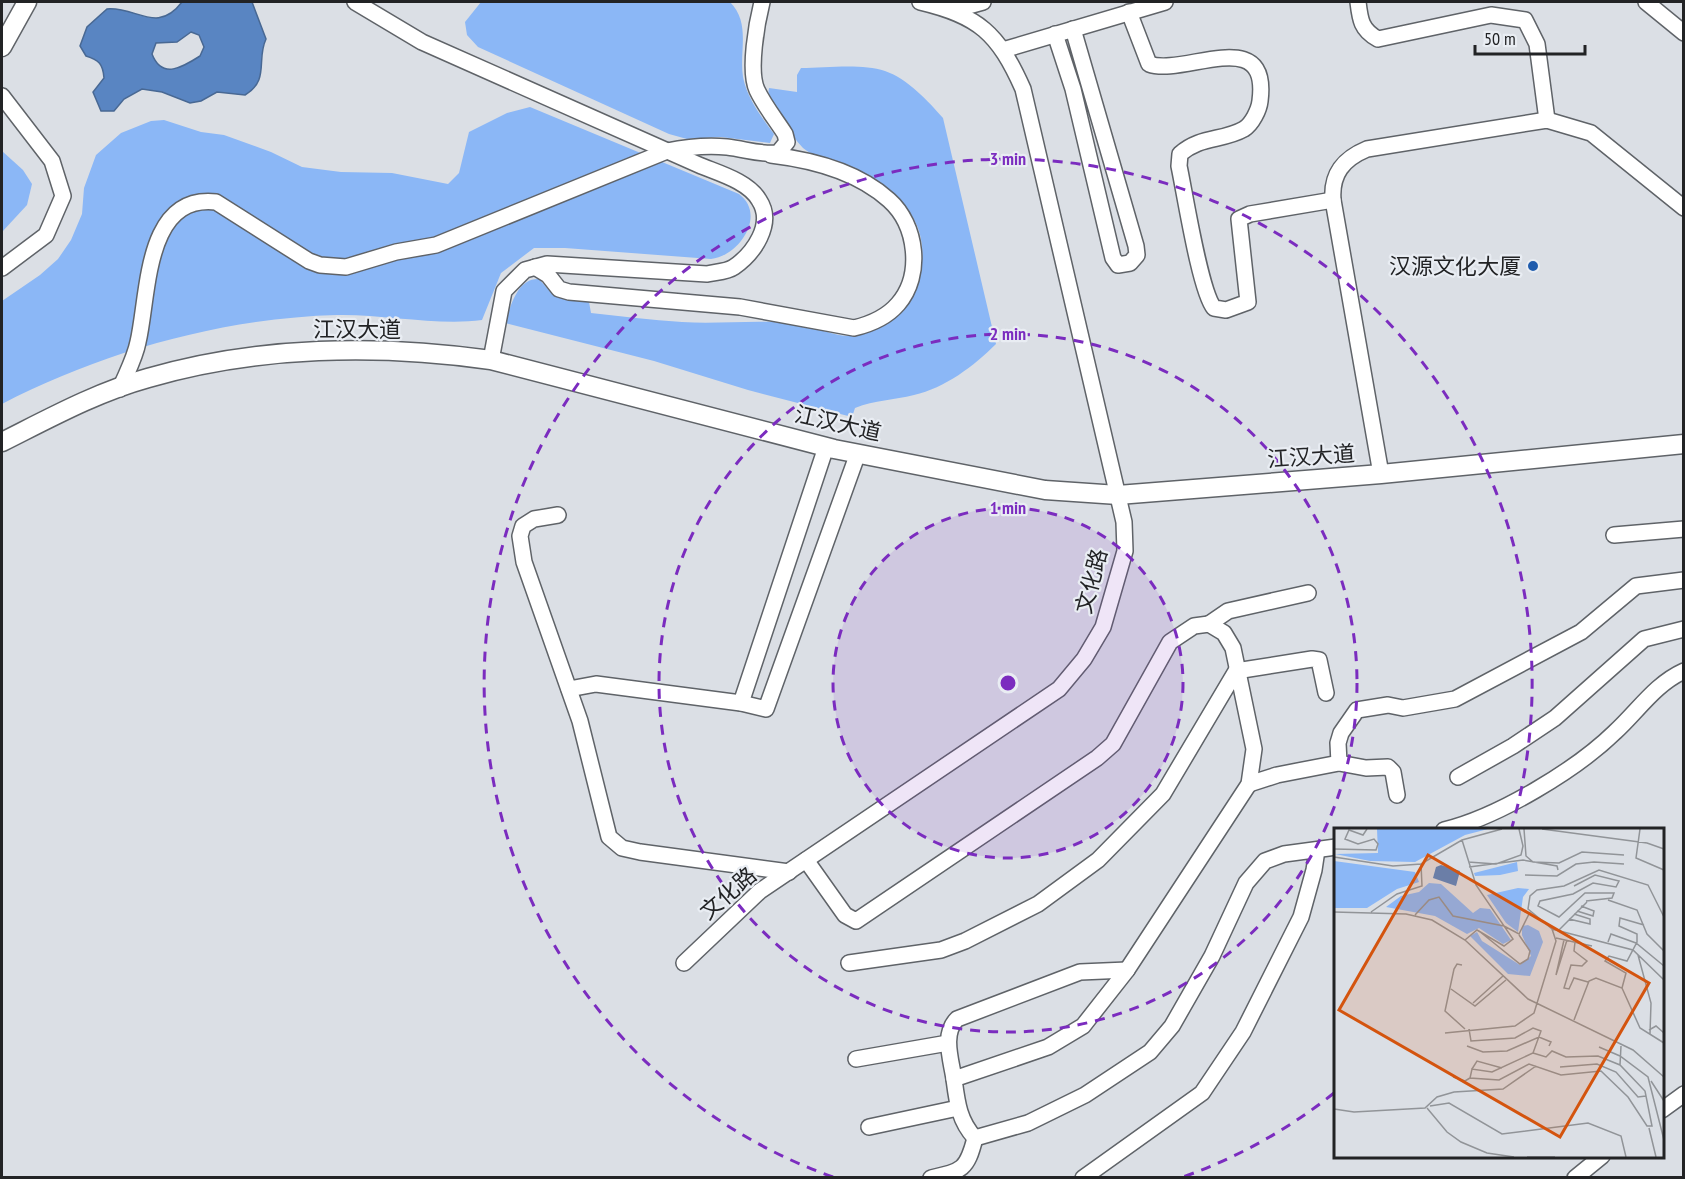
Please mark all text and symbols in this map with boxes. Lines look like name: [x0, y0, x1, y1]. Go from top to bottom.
scale bar: [1475, 18, 1584, 56]
text: 50 m: [1484, 27, 1516, 50]
text: 3 min: [990, 147, 1026, 170]
place label: 汉源文化大厦: [1389, 252, 1521, 280]
marker: 汉源文化大厦: [1526, 259, 1540, 273]
street label: 江汉大道: [313, 315, 401, 343]
text: 2 min: [990, 322, 1026, 345]
street label: 江汉大道: [792, 399, 884, 447]
street label: 江汉大道: [1266, 439, 1356, 473]
text: 1 min: [990, 496, 1026, 519]
street label: 文化路: [1069, 545, 1113, 617]
centre of rings: [998, 673, 1018, 693]
inset map: [1334, 828, 1664, 1158]
street label: 文化路: [694, 861, 762, 925]

